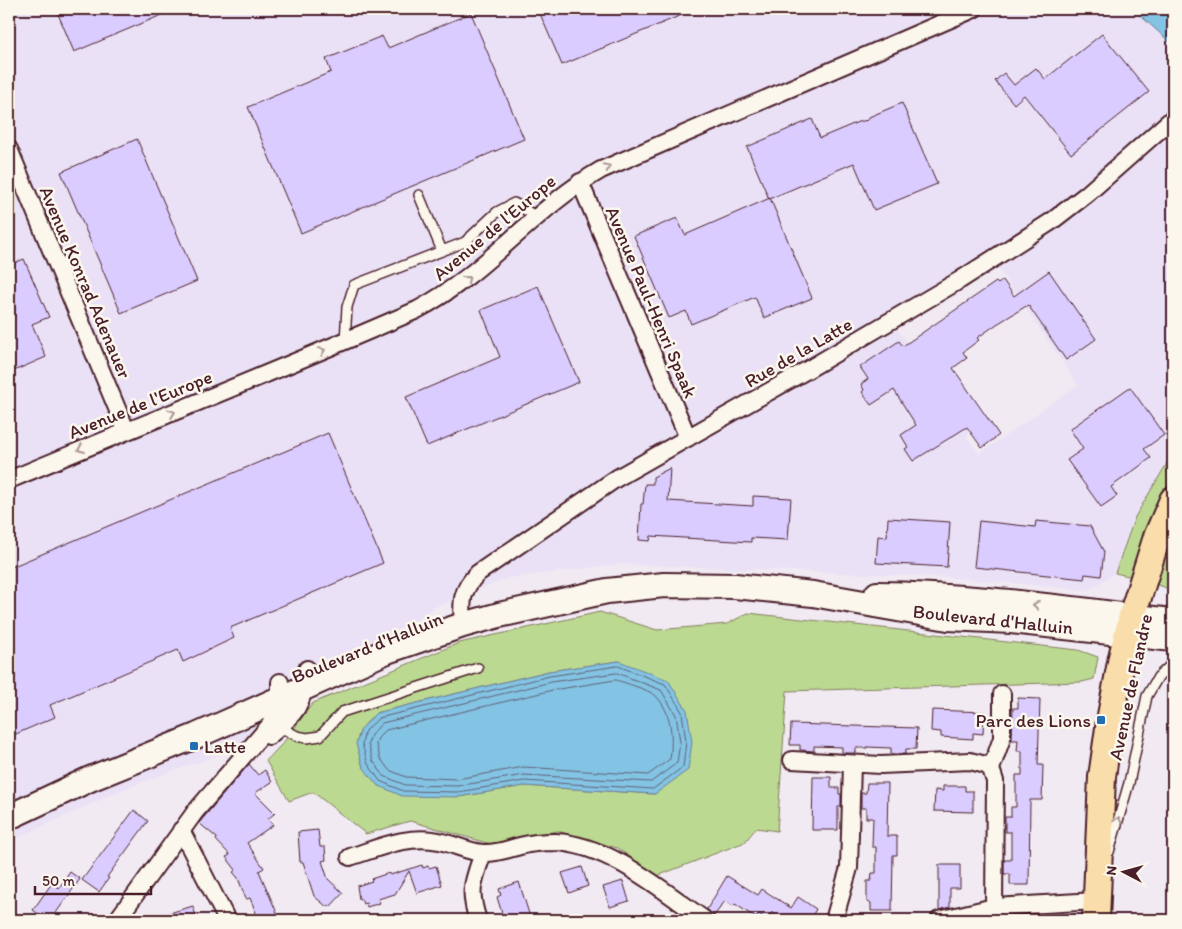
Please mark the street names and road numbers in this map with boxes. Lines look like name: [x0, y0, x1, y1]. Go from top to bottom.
street label: Avenue de l'Europe: [428, 169, 560, 285]
street label: Avenue Konrad Adenauer: [35, 183, 137, 383]
street label: Avenue Paul-Henri Spaak: [601, 203, 702, 402]
street label: Rue de la Latte: [740, 312, 856, 392]
street label: Avenue de l'Europe: [65, 365, 215, 444]
street label: Boulevard d'Halluin: [912, 600, 1074, 639]
street label: Boulevard d'Halluin: [288, 607, 446, 688]
street label: Avenue de Flandre: [1104, 612, 1157, 762]

